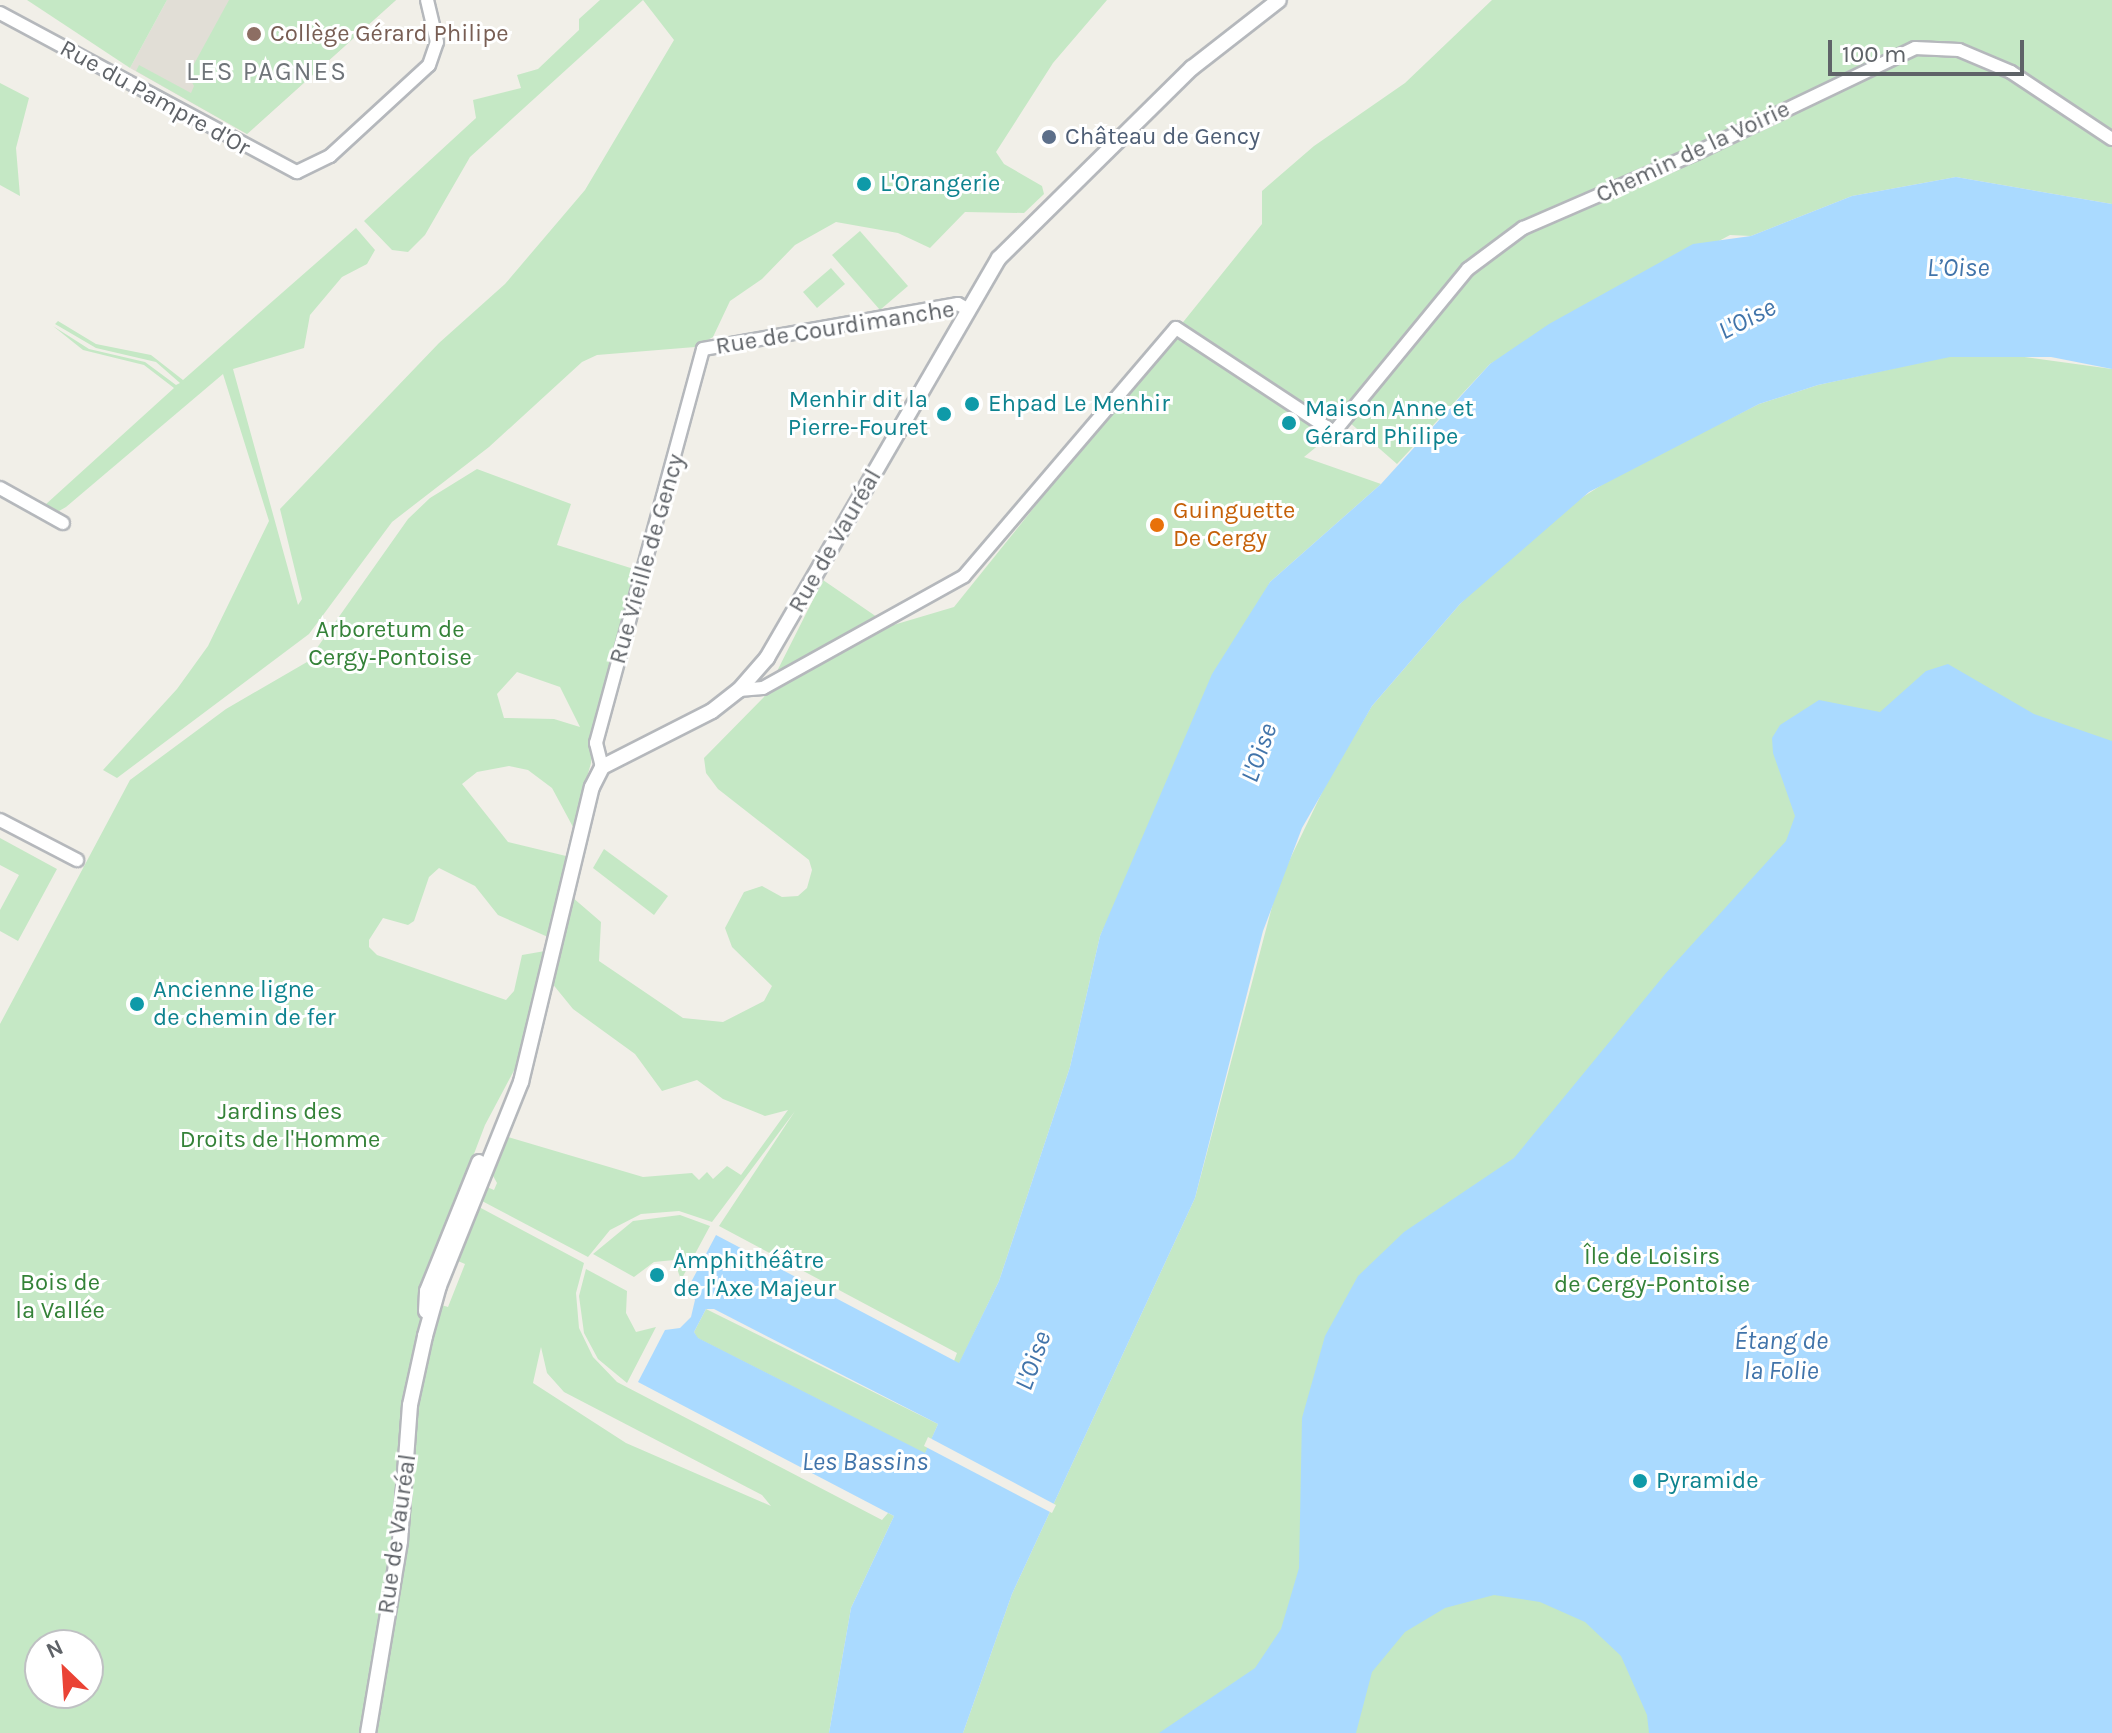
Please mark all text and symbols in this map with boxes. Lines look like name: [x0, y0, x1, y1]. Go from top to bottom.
place label: Collège Gérard Philipe: [270, 20, 509, 48]
scale bar: [1832, 24, 2028, 74]
marker: Collège Gérard Philipe: [245, 25, 263, 43]
street label: Rue du Pampre d'Or: [55, 34, 255, 162]
text: 100 m: [1842, 40, 1907, 68]
district label: LES PAGNES: [186, 56, 348, 88]
street label: Chemin de la Voirie: [1592, 95, 1794, 209]
place label: Château de Gency: [1065, 123, 1260, 151]
marker: Château de Gency: [1040, 128, 1058, 146]
place label: L'Orangerie: [880, 170, 1000, 198]
marker: L'Orangerie: [855, 175, 873, 193]
water label: L’Oise: [1927, 252, 1989, 284]
water label: L'Oise: [1713, 291, 1781, 347]
street label: Rue de Courdimanche: [714, 295, 956, 361]
place label: Menhir dit la Pierre-Fouret: [788, 386, 928, 442]
place label: Ehpad Le Menhir: [988, 390, 1170, 418]
marker: Ehpad Le Menhir: [963, 395, 981, 413]
place label: Maison Anne et Gérard Philipe: [1305, 395, 1474, 451]
marker: Menhir dit la Pierre-Fouret: [935, 405, 953, 423]
marker: Maison Anne et Gérard Philipe: [1280, 414, 1298, 432]
street label: Rue Vieille de Gency: [603, 451, 691, 667]
street label: Rue de Vauréal: [782, 464, 888, 618]
place label: Guinguette De Cergy: [1173, 497, 1295, 553]
marker: Guinguette De Cergy: [1148, 516, 1166, 534]
park label: Arboretum de Cergy‐Pontoise: [308, 616, 472, 672]
water label: L'Oise: [1234, 719, 1284, 787]
place label: Ancienne ligne de chemin de fer: [153, 976, 336, 1032]
marker: Ancienne ligne de chemin de fer: [128, 995, 146, 1013]
park label: Jardins des Droits de l'Homme: [180, 1098, 380, 1154]
park label: Île de Loisirs de Cergy-Pontoise: [1554, 1243, 1750, 1299]
place label: Amphithéâtre de l'Axe Majeur: [673, 1247, 836, 1303]
marker: Amphithéâtre de l'Axe Majeur: [648, 1266, 666, 1284]
park label: Bois de la Vallée: [15, 1269, 105, 1325]
water label: Étang de la Folie: [1734, 1325, 1828, 1386]
water label: L'Oise: [1008, 1327, 1058, 1395]
water label: Les Bassins: [802, 1446, 928, 1478]
street label: Rue de Vauréal: [372, 1452, 422, 1616]
place label: Pyramide: [1656, 1467, 1758, 1495]
marker: Pyramide: [1631, 1472, 1649, 1490]
north arrow: [24, 1629, 104, 1709]
text: N: [42, 1634, 67, 1664]

